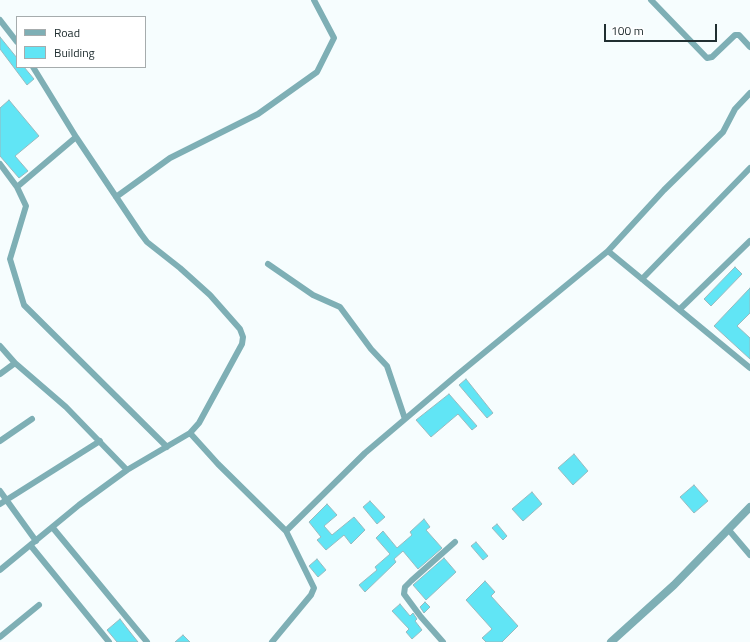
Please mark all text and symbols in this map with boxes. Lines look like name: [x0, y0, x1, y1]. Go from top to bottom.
legend: [16, 16, 146, 68]
scale bar: [606, 16, 719, 42]
text: 100 m: [611, 21, 644, 40]
text: Road: [54, 23, 80, 42]
text: Building: [54, 43, 95, 62]

